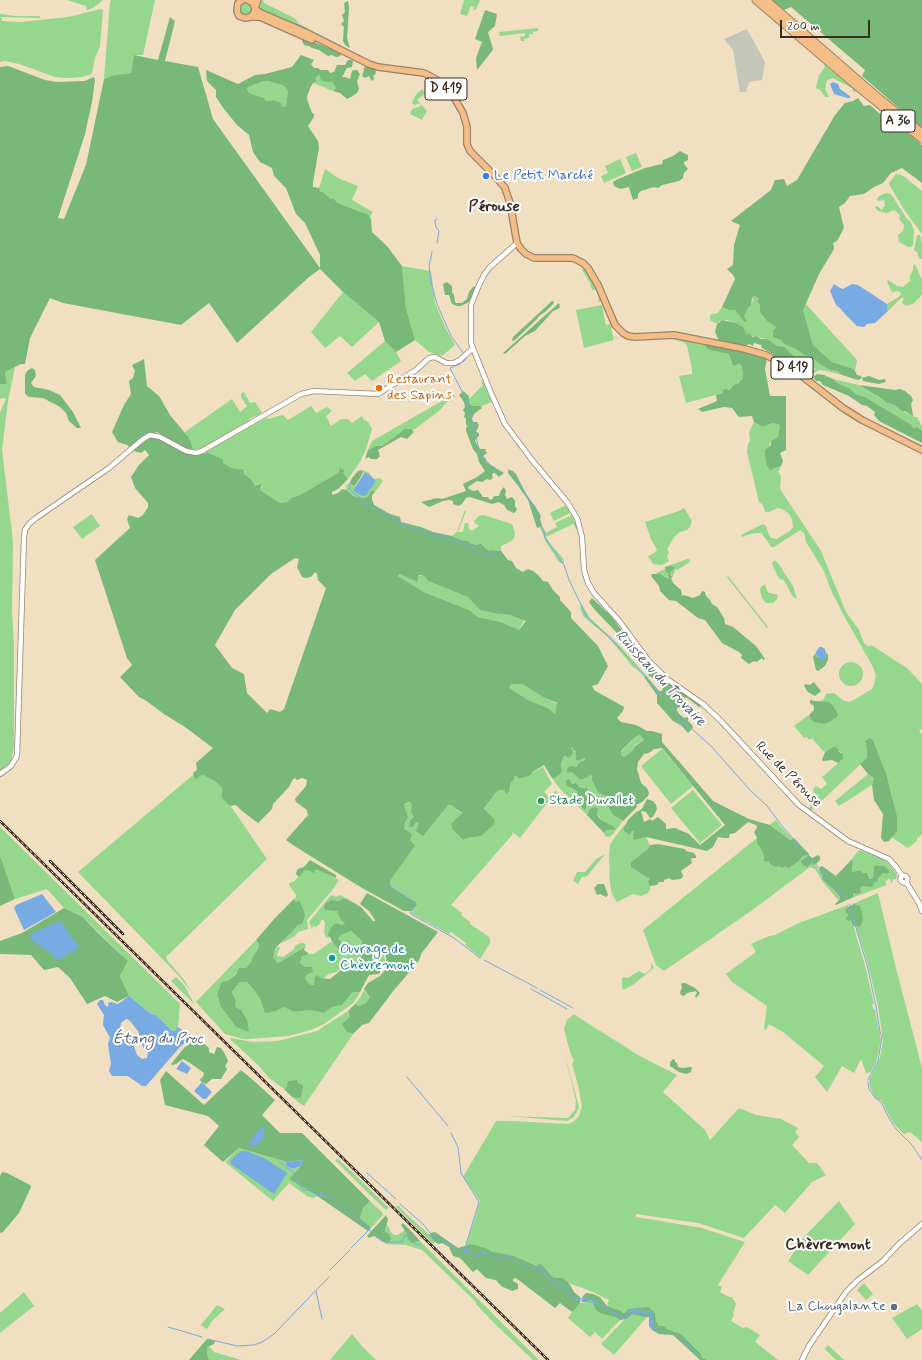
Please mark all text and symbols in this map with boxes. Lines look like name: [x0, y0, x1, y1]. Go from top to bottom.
scale bar: [782, 12, 872, 38]
text: 200 m: [787, 19, 820, 35]
road number: D 419: [425, 78, 467, 100]
road number: A 36: [881, 110, 915, 132]
place label: Le Petit Marché: [494, 168, 593, 184]
marker: Le Petit Marché: [481, 171, 491, 181]
district label: Pérouse: [468, 198, 520, 218]
road number: D 419: [771, 357, 813, 379]
place label: Restaurant des Sapins: [387, 372, 452, 404]
marker: Restaurant des Sapins: [374, 383, 384, 393]
water label: Ruisseau du Trovaire: [611, 627, 709, 731]
street label: Rue de Pérouse: [751, 738, 825, 812]
place label: Stade Duvallet: [549, 793, 634, 809]
marker: Stade Duvallet: [536, 796, 546, 806]
place label: Ouvrage de Chèvremont: [340, 942, 415, 974]
marker: Ouvrage de Chèvremont: [327, 953, 337, 963]
water label: Étang du Proc: [113, 1031, 203, 1049]
district label: Chèvremont: [785, 1236, 871, 1256]
place label: La Chougalante: [788, 1299, 886, 1315]
marker: La Chougalante: [889, 1302, 899, 1312]

